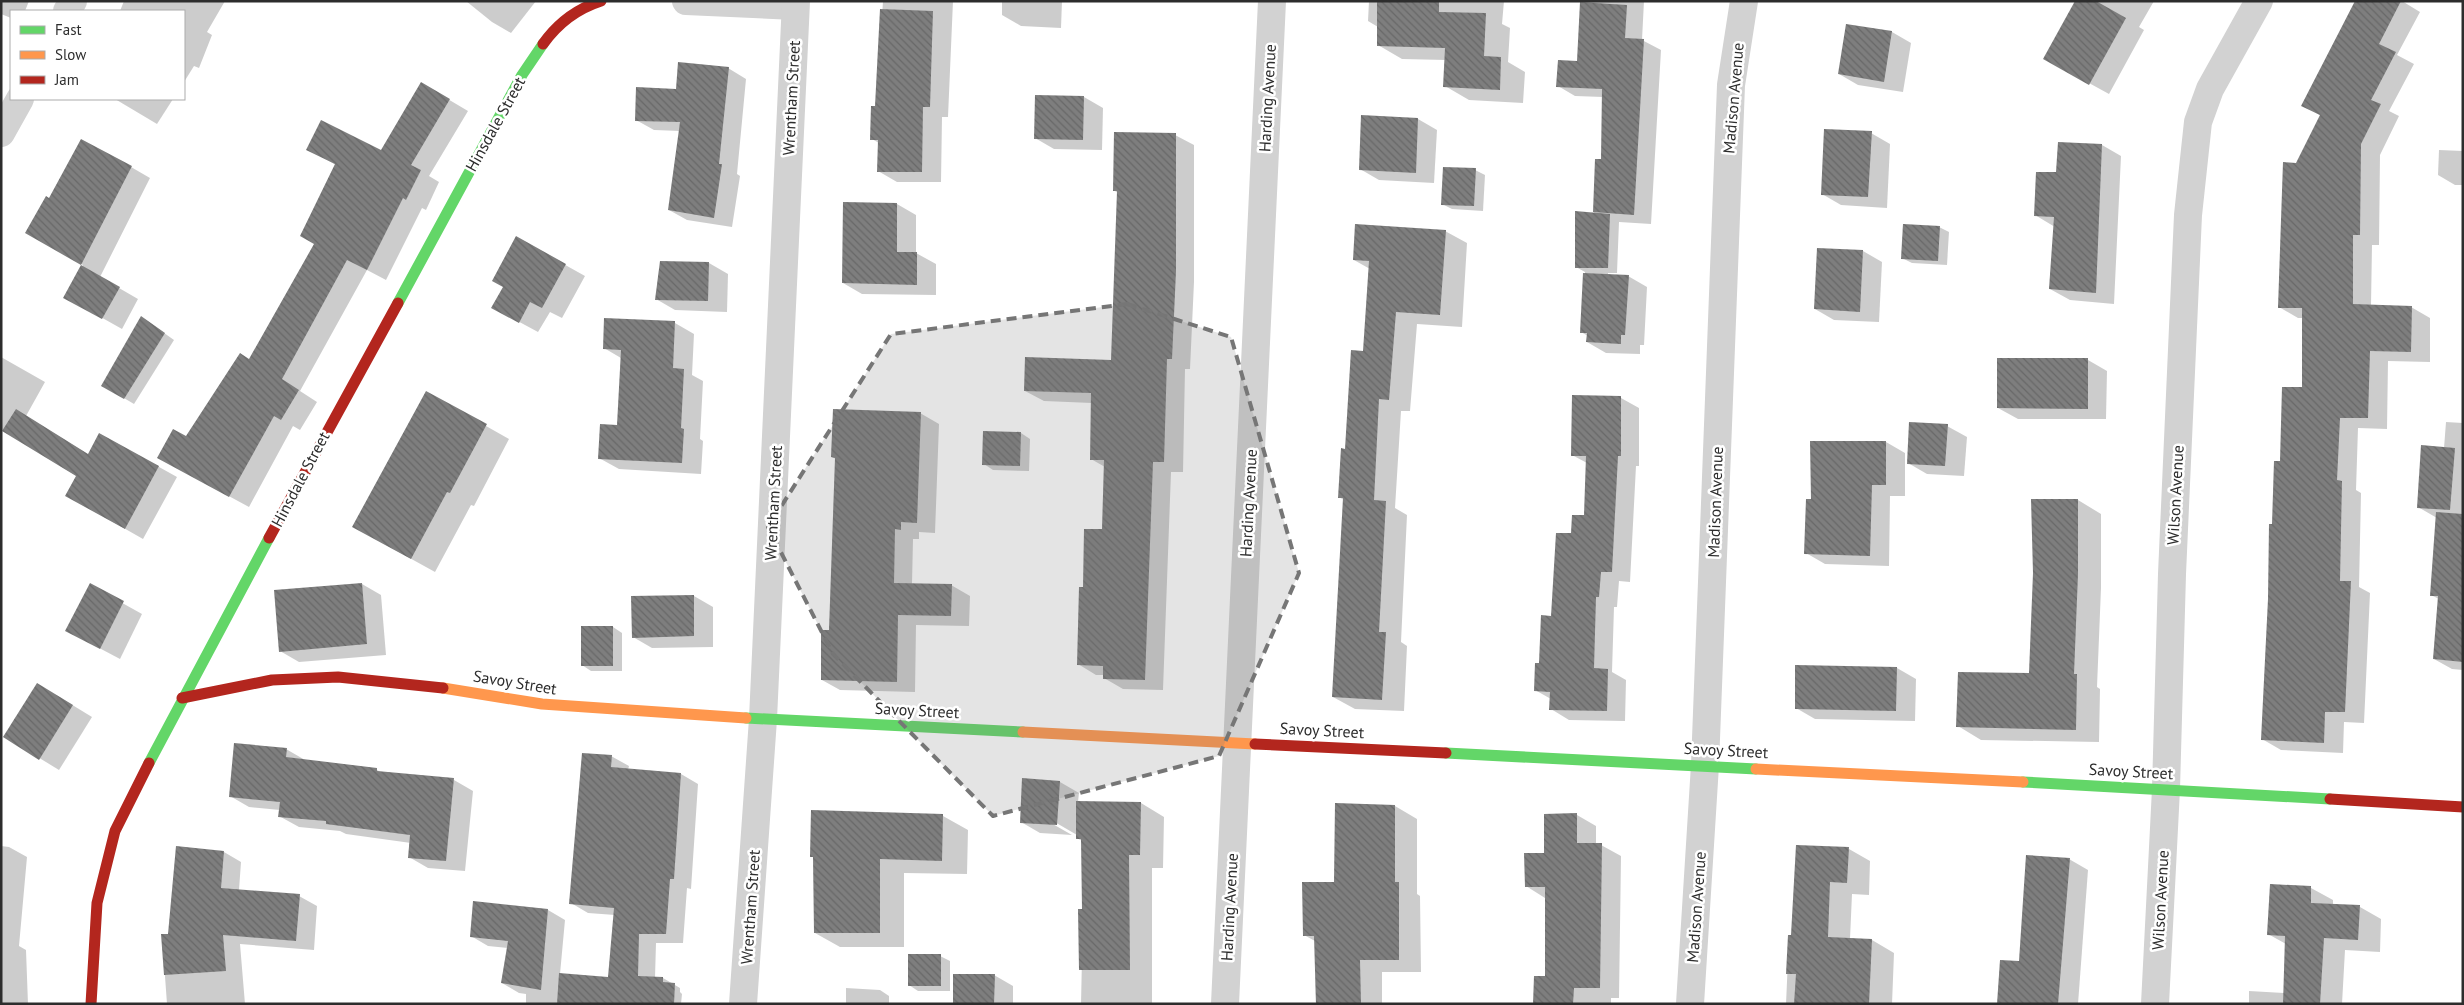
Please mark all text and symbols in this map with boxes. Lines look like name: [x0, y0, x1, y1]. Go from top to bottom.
legend: [10, 10, 185, 100]
text: Fast: [55, 20, 82, 39]
street label: Wrentham Street: [778, 39, 804, 156]
street label: Madison Avenue: [1718, 42, 1748, 154]
street label: Harding Avenue: [1254, 43, 1280, 153]
text: Slow: [55, 45, 86, 64]
text: Jam: [54, 70, 79, 89]
street label: Hinsdale Street: [461, 73, 529, 175]
street label: Hinsdale Street: [267, 427, 334, 530]
street label: Wrentham Street: [760, 444, 786, 561]
street label: Wilson Avenue: [2162, 445, 2188, 545]
street label: Madison Avenue: [1703, 446, 1727, 558]
street label: Harding Avenue: [1235, 448, 1261, 558]
street label: Savoy Street: [472, 666, 559, 699]
street label: Savoy Street: [874, 698, 960, 722]
street label: Savoy Street: [1279, 718, 1365, 742]
street label: Savoy Street: [1683, 738, 1769, 762]
street label: Savoy Street: [2088, 759, 2174, 783]
street label: Wrentham Street: [736, 848, 764, 965]
street label: Wilson Avenue: [2147, 850, 2173, 950]
street label: Madison Avenue: [1682, 851, 1710, 963]
street label: Harding Avenue: [1216, 852, 1242, 962]

